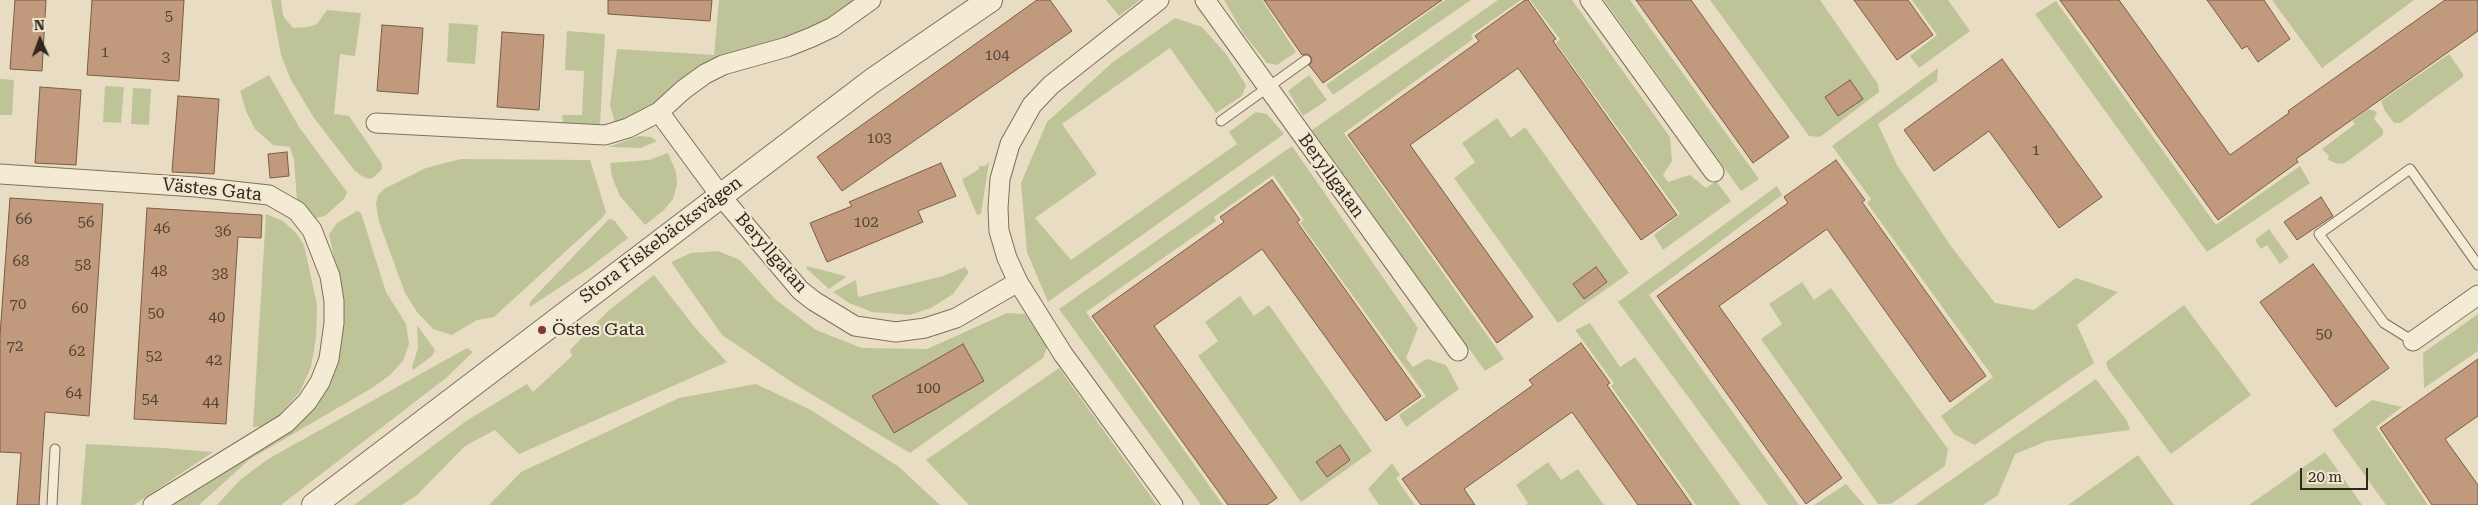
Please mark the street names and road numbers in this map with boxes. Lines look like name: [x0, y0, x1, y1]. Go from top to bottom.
street label: Beryllgatan: [1293, 130, 1369, 222]
street label: Stora Fiskebäcksvägen: [576, 172, 746, 308]
street label: Västes Gata: [161, 174, 263, 206]
street label: Beryllgatan: [730, 209, 812, 297]

